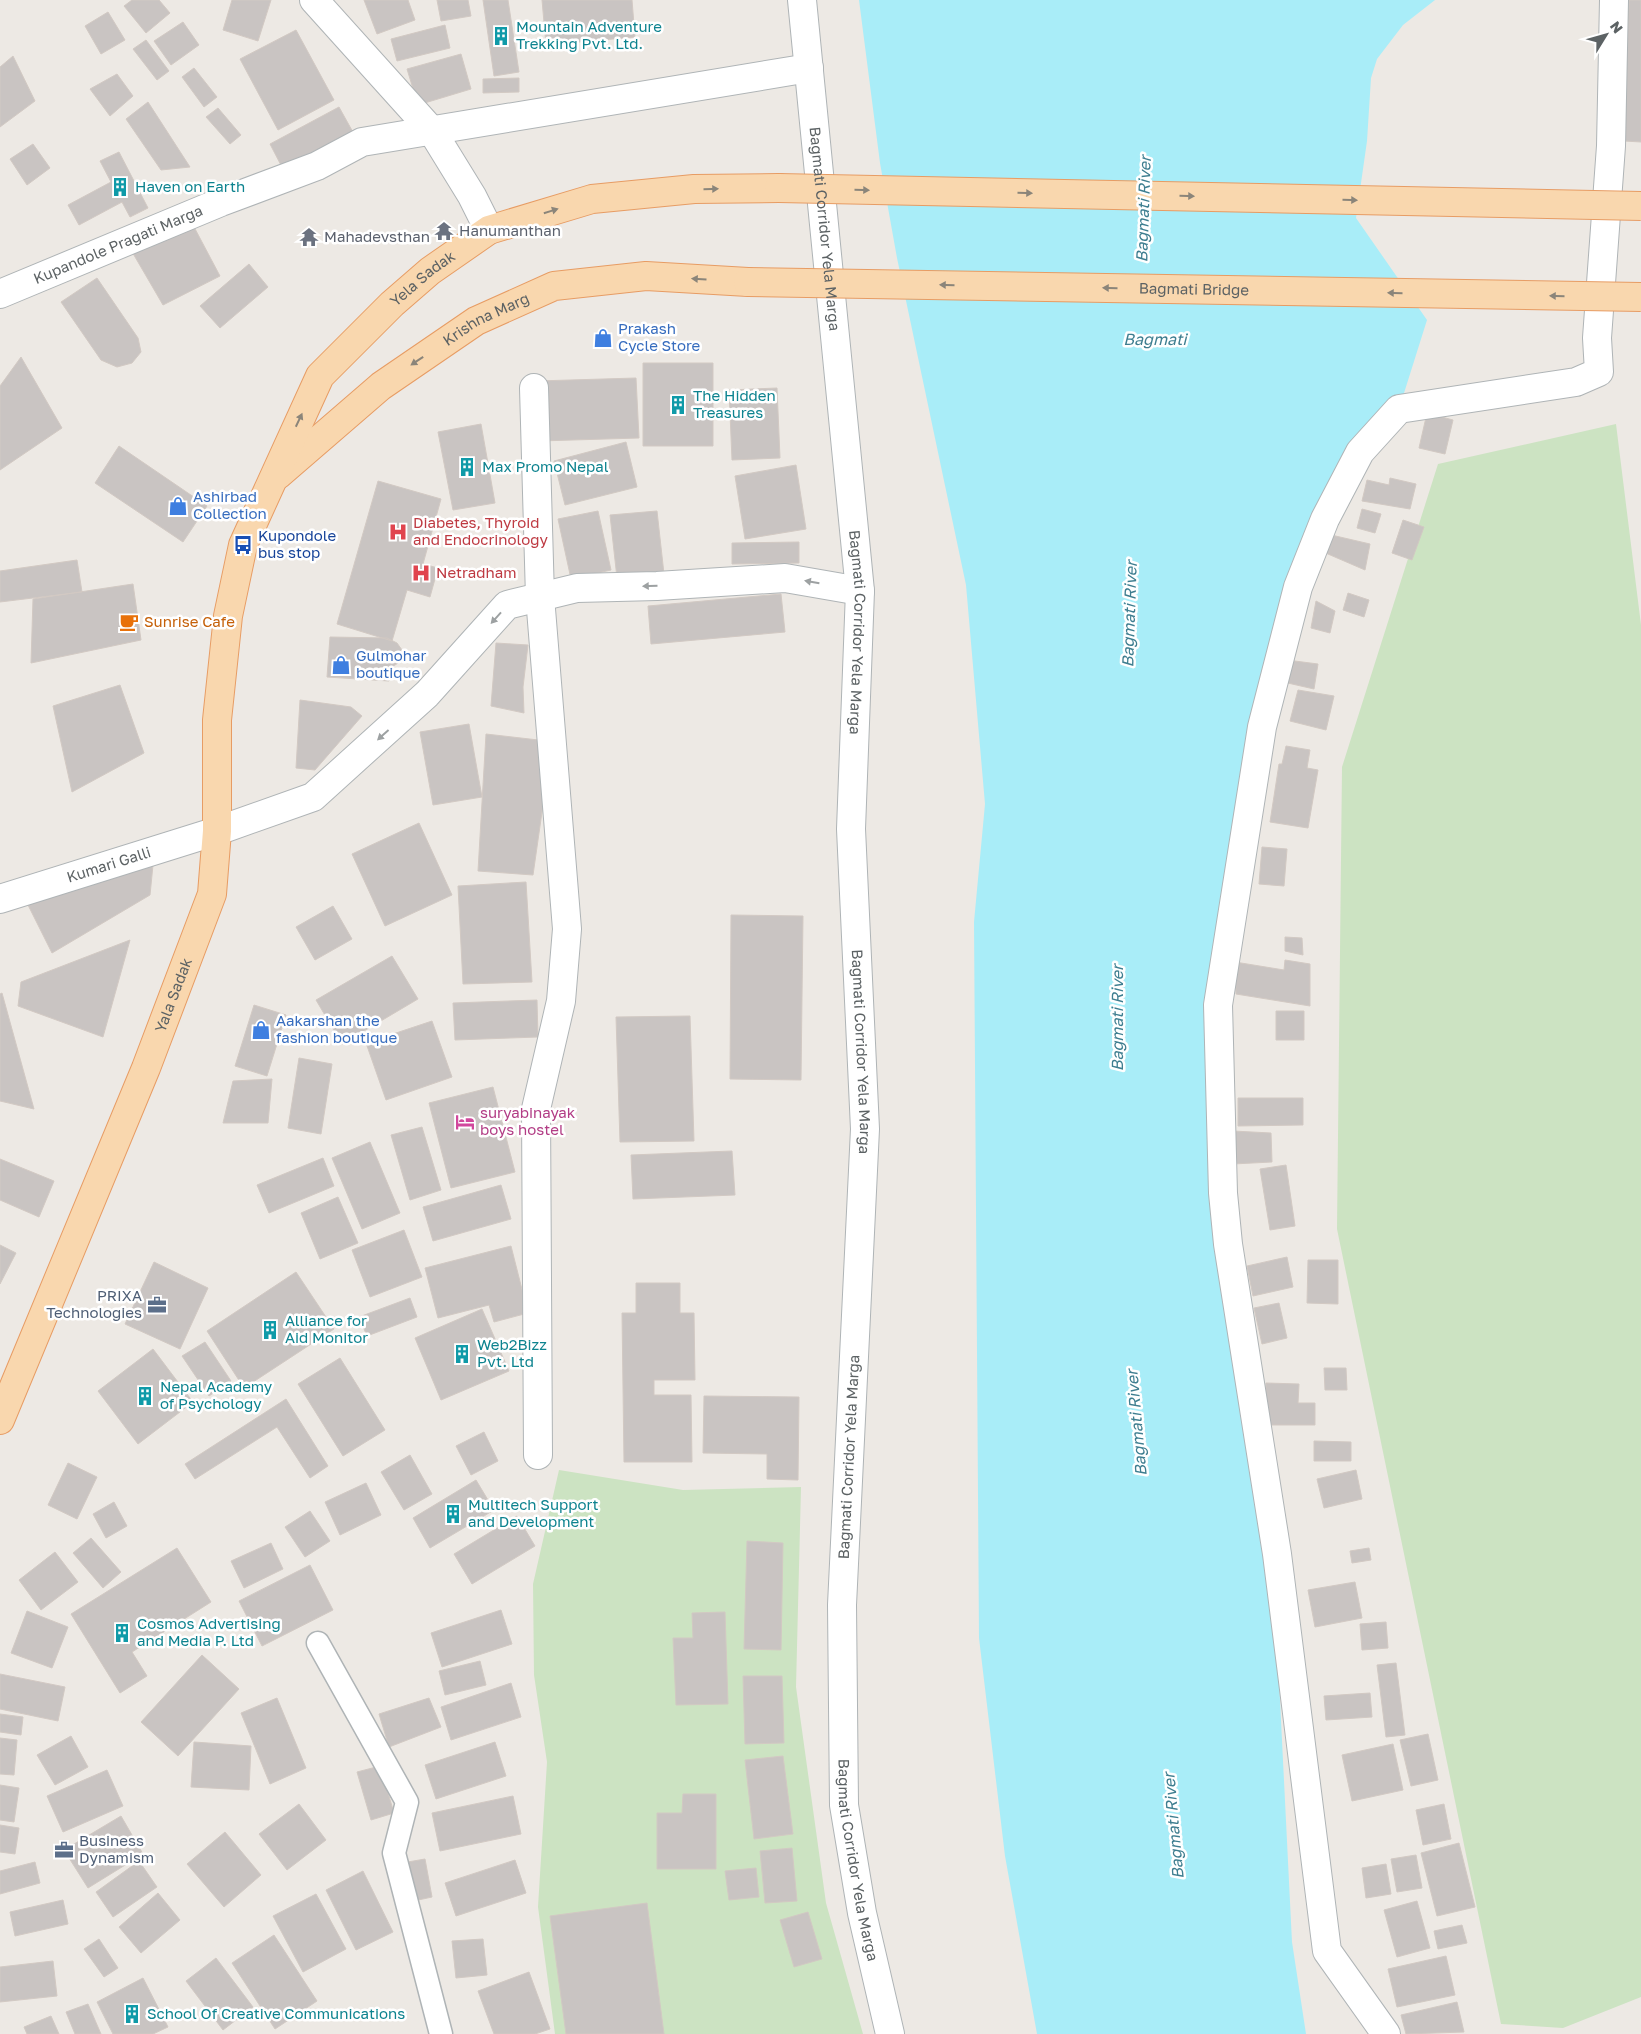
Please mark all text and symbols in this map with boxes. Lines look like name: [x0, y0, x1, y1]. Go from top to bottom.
north arrow: [1581, 10, 1631, 60]
place label: Mountain Adventure Trekking Pvt. Ltd.: [516, 17, 662, 52]
text: N: [1607, 18, 1627, 36]
building icon: Mountain Adventure Trekking Pvt. Ltd.: [490, 25, 512, 47]
street label: Bagmati Corridor Yela Marga: [806, 126, 844, 332]
water label: Bagmati River: [1131, 153, 1155, 263]
building icon: Haven on Earth: [109, 176, 131, 198]
place label: Haven on Earth: [135, 177, 245, 195]
one-way arrow: [703, 185, 719, 193]
one-way arrow: [855, 186, 871, 194]
one-way arrow: [1017, 189, 1033, 197]
one-way arrow: [1180, 193, 1196, 201]
one-way arrow: [1342, 196, 1358, 204]
street label: Kupandole Pragati Marga: [30, 201, 205, 287]
one-way arrow: [544, 207, 559, 215]
temple icon: Hanumanthan: [433, 220, 455, 242]
place label: Hanumanthan: [459, 221, 561, 239]
temple icon: Mahadevsthan: [298, 226, 320, 248]
place label: Mahadevsthan: [324, 227, 430, 245]
street label: Yela Sadak: [386, 246, 459, 310]
one-way arrow: [691, 274, 707, 282]
street label: Bagmati Bridge: [1139, 279, 1250, 298]
one-way arrow: [939, 281, 955, 289]
one-way arrow: [1102, 284, 1118, 292]
street label: Krishna Marg: [439, 288, 532, 349]
one-way arrow: [1387, 289, 1403, 297]
one-way arrow: [1549, 291, 1565, 299]
place label: Prakash Cycle Store: [618, 319, 701, 354]
shop icon: Prakash Cycle Store: [592, 327, 614, 349]
water label: Bagmati: [1123, 329, 1188, 349]
one-way arrow: [411, 356, 424, 366]
place label: The Hidden Treasures: [693, 386, 776, 421]
building icon: The Hidden Treasures: [667, 394, 689, 416]
one-way arrow: [295, 413, 304, 428]
building icon: Max Promo Nepal: [456, 456, 478, 478]
place label: Max Promo Nepal: [482, 457, 609, 475]
place label: Ashirbad Collection: [193, 487, 267, 522]
shop icon: Ashirbad Collection: [167, 495, 189, 517]
place label: Diabetes, Thyroid and Endocrinology: [413, 513, 548, 548]
hospital icon: Diabetes, Thyroid and Endocrinology: [387, 521, 409, 543]
place label: Kupondole bus stop: [258, 526, 336, 561]
street label: Bagmati Corridor Yela Marga: [846, 529, 870, 735]
bus stop icon: Kupondole bus stop: [232, 534, 254, 556]
water label: Bagmati River: [1117, 558, 1141, 668]
hospital icon: Netradham: [410, 562, 432, 584]
place label: Netradham: [436, 563, 516, 581]
one-way arrow: [804, 578, 820, 586]
one-way arrow: [642, 582, 658, 590]
cafe icon: Sunrise Cafe: [118, 611, 140, 633]
one-way arrow: [490, 611, 501, 624]
place label: Sunrise Cafe: [144, 612, 235, 630]
place label: Gulmohar boutique: [356, 646, 426, 681]
shop icon: Gulmohar boutique: [330, 654, 352, 676]
one-way arrow: [376, 729, 389, 740]
street label: Kumari Galli: [64, 842, 153, 886]
street label: Bagmati Corridor Yela Marga: [849, 949, 875, 1155]
street label: Yala Sadak: [150, 955, 195, 1035]
water label: Bagmati River: [1107, 962, 1127, 1071]
place label: Aakarshan the fashion boutique: [276, 1011, 397, 1046]
shop icon: Aakarshan the fashion boutique: [250, 1019, 272, 1041]
place label: suryabinayak boys hostel: [480, 1103, 576, 1138]
hotel icon: suryabinayak boys hostel: [454, 1111, 476, 1133]
place label: PRIXA Technologies: [46, 1286, 142, 1321]
office icon: PRIXA Technologies: [146, 1294, 168, 1316]
place label: Alliance for Aid Monitor: [285, 1311, 368, 1346]
building icon: Alliance for Aid Monitor: [259, 1319, 281, 1341]
place label: Web2Bizz Pvt. Ltd: [477, 1335, 547, 1370]
building icon: Web2Bizz Pvt. Ltd: [451, 1343, 473, 1365]
street label: Bagmati Corridor Yela Marga: [834, 1354, 862, 1560]
water label: Bagmati River: [1121, 1366, 1151, 1477]
place label: Nepal Academy of Psychology: [160, 1377, 273, 1412]
building icon: Nepal Academy of Psychology: [134, 1385, 156, 1407]
place label: Multitech Support and Development: [468, 1495, 599, 1530]
building icon: Multitech Support and Development: [442, 1503, 464, 1525]
place label: Cosmos Advertising and Media P. Ltd: [137, 1614, 281, 1649]
building icon: Cosmos Advertising and Media P. Ltd: [111, 1622, 133, 1644]
street label: Bagmati Corridor Yela Marga: [836, 1758, 883, 1963]
water label: Bagmati River: [1158, 1769, 1188, 1880]
place label: Business Dynamism: [79, 1831, 154, 1866]
office icon: Business Dynamism: [53, 1839, 75, 1861]
building icon: School Of Creative Communications: [121, 2003, 143, 2025]
place label: School Of Creative Communications: [147, 2004, 405, 2022]

